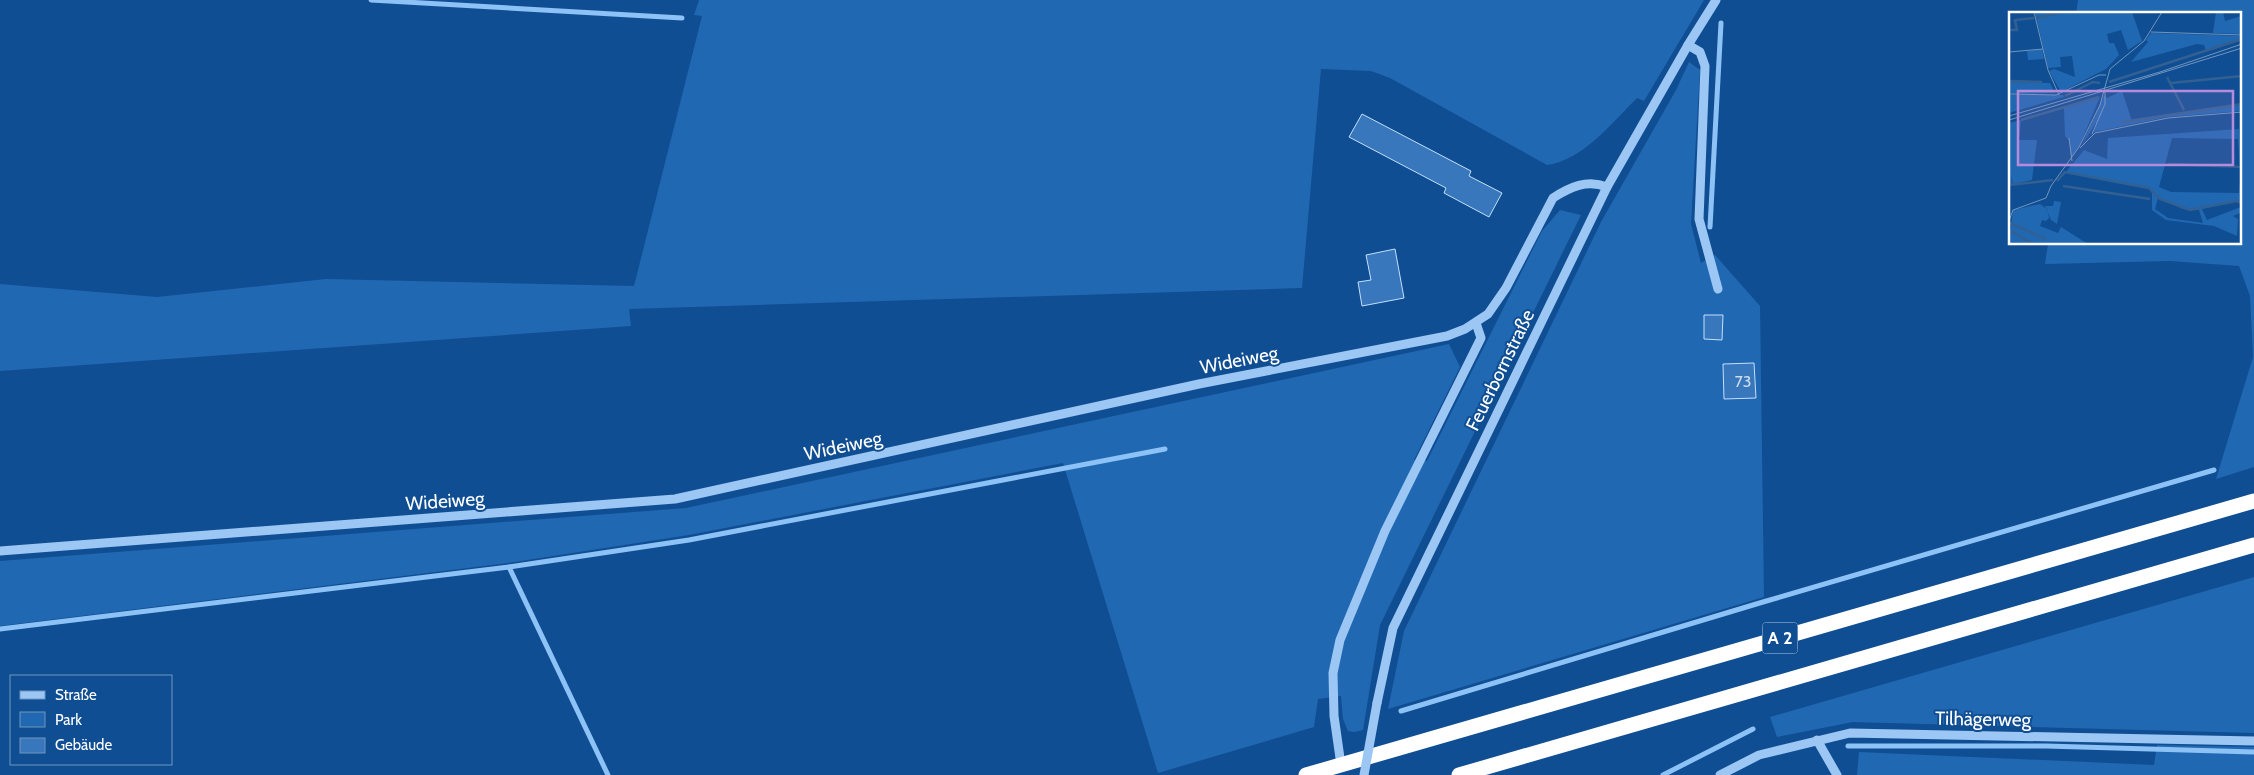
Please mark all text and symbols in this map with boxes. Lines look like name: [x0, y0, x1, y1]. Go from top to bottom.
inset map: [2009, 12, 2242, 245]
street label: Feuerbornstraße: [1461, 305, 1539, 434]
street label: Wideiweg: [1198, 341, 1281, 379]
house number: 73: [1735, 372, 1751, 391]
street label: Wideiweg: [802, 426, 885, 465]
street label: Wideiweg: [405, 487, 486, 515]
road number: A 2: [1762, 622, 1798, 654]
legend: [10, 675, 172, 765]
text: Straße: [55, 686, 97, 704]
street label: Tilhägerweg: [1935, 707, 2032, 731]
text: Park: [55, 711, 82, 729]
text: Gebäude: [55, 736, 112, 754]

